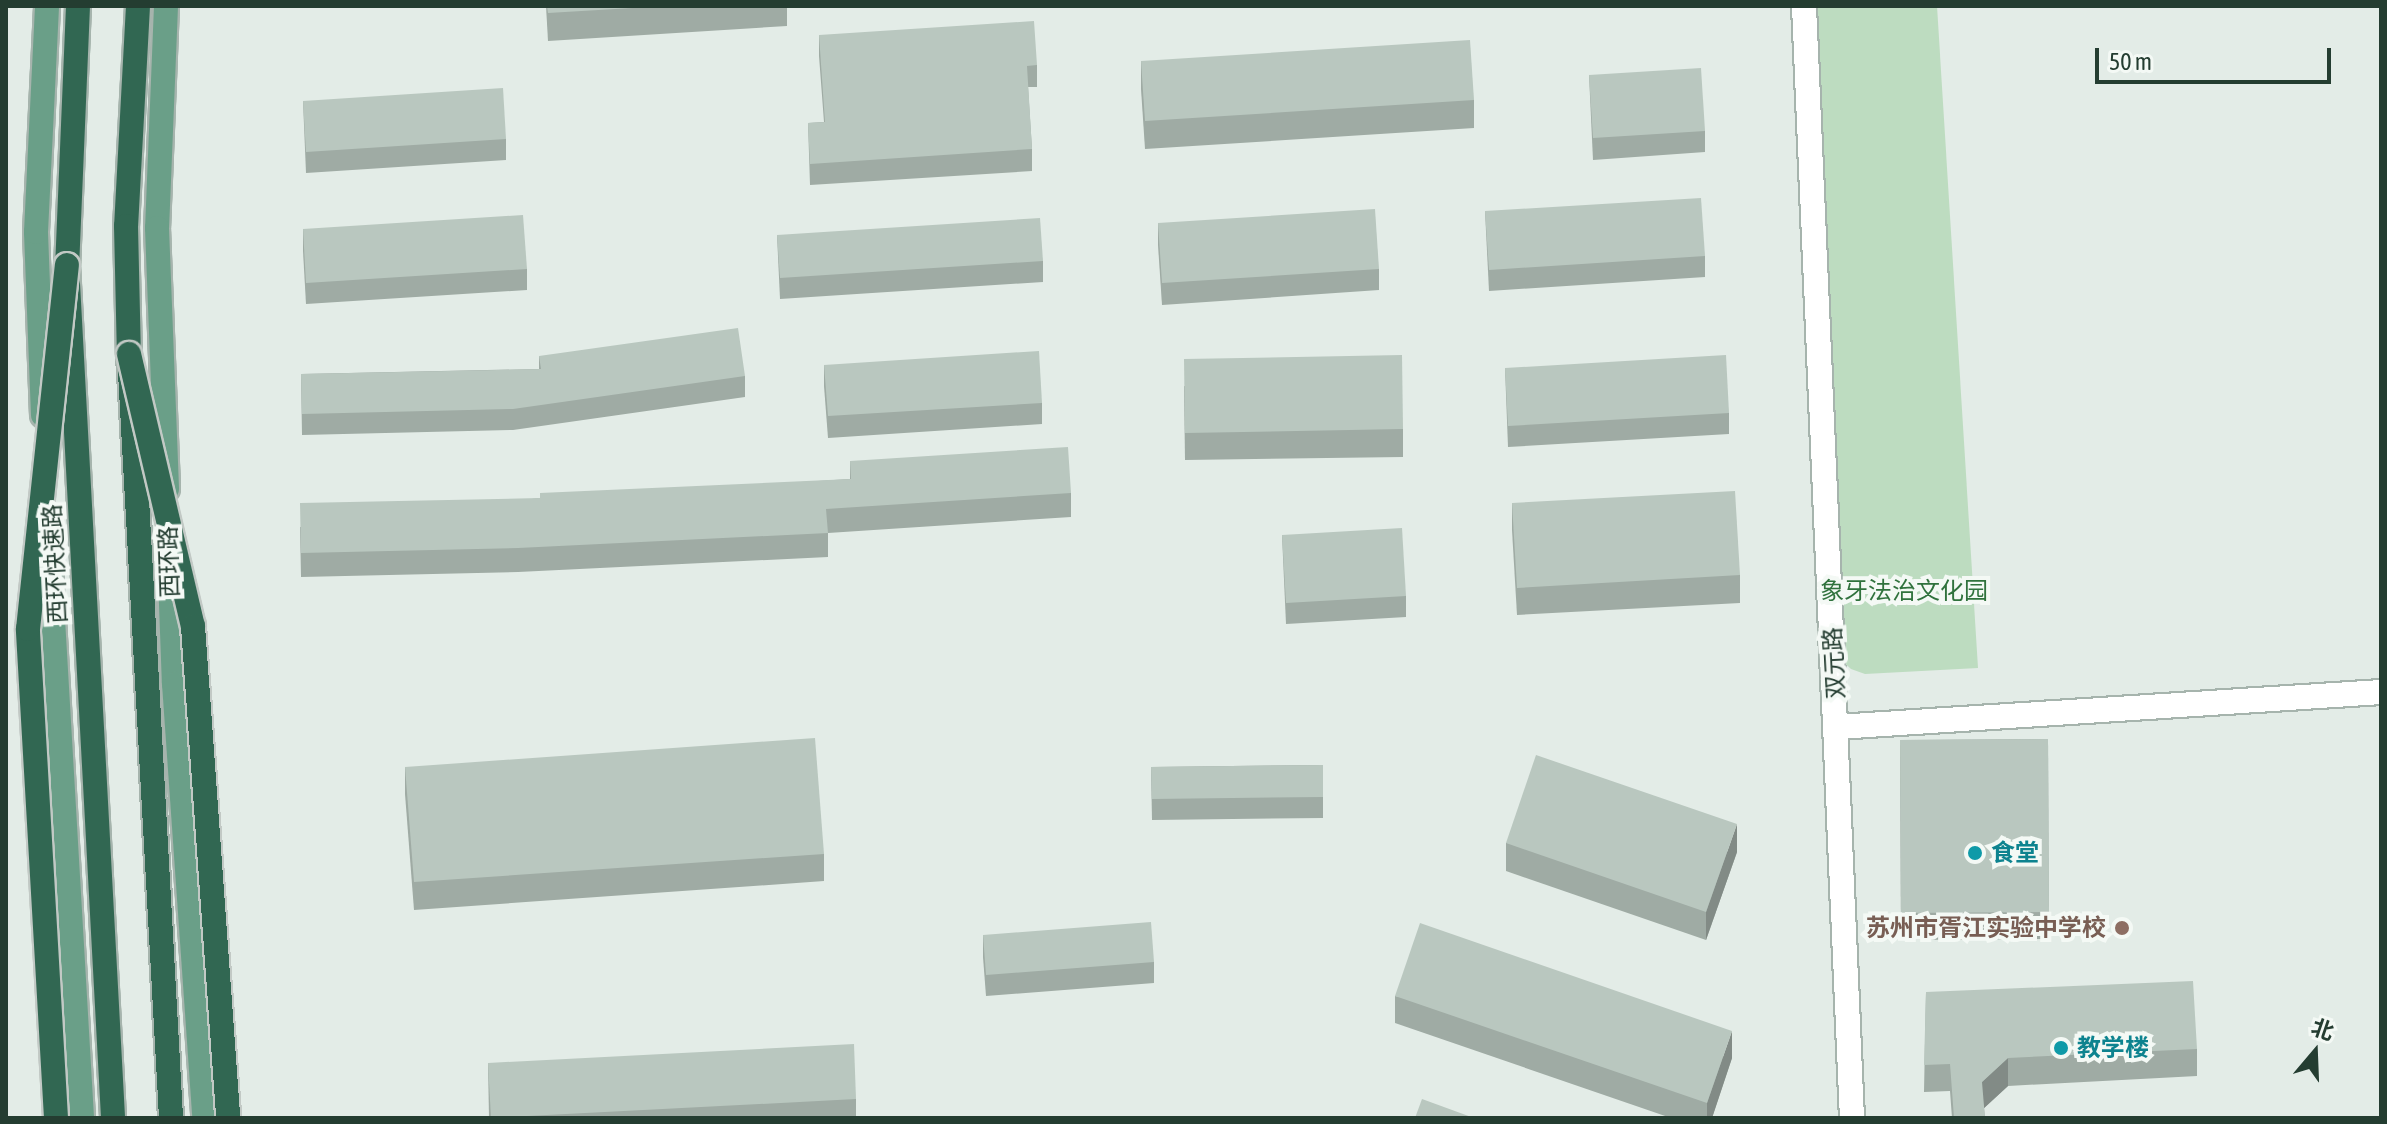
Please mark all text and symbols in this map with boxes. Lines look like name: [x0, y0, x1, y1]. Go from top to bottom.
scale bar: [2099, 32, 2335, 82]
text: 50 m: [2109, 48, 2152, 75]
street label: 西环快速路: [37, 503, 73, 625]
street label: 西环路: [153, 526, 185, 598]
park label: 象牙法治文化园: [1820, 577, 1988, 605]
street label: 双元路: [1818, 626, 1850, 700]
place label: 食堂: [1991, 839, 2039, 867]
marker: 食堂: [1966, 844, 1984, 862]
place label: 苏州市胥江实验中学校: [1866, 914, 2106, 942]
marker: 苏州市胥江实验中学校: [2113, 919, 2131, 937]
north arrow: [2275, 1012, 2355, 1092]
text: 北: [2308, 1013, 2337, 1045]
place label: 教学楼: [2077, 1034, 2149, 1062]
marker: 教学楼: [2052, 1039, 2070, 1057]

